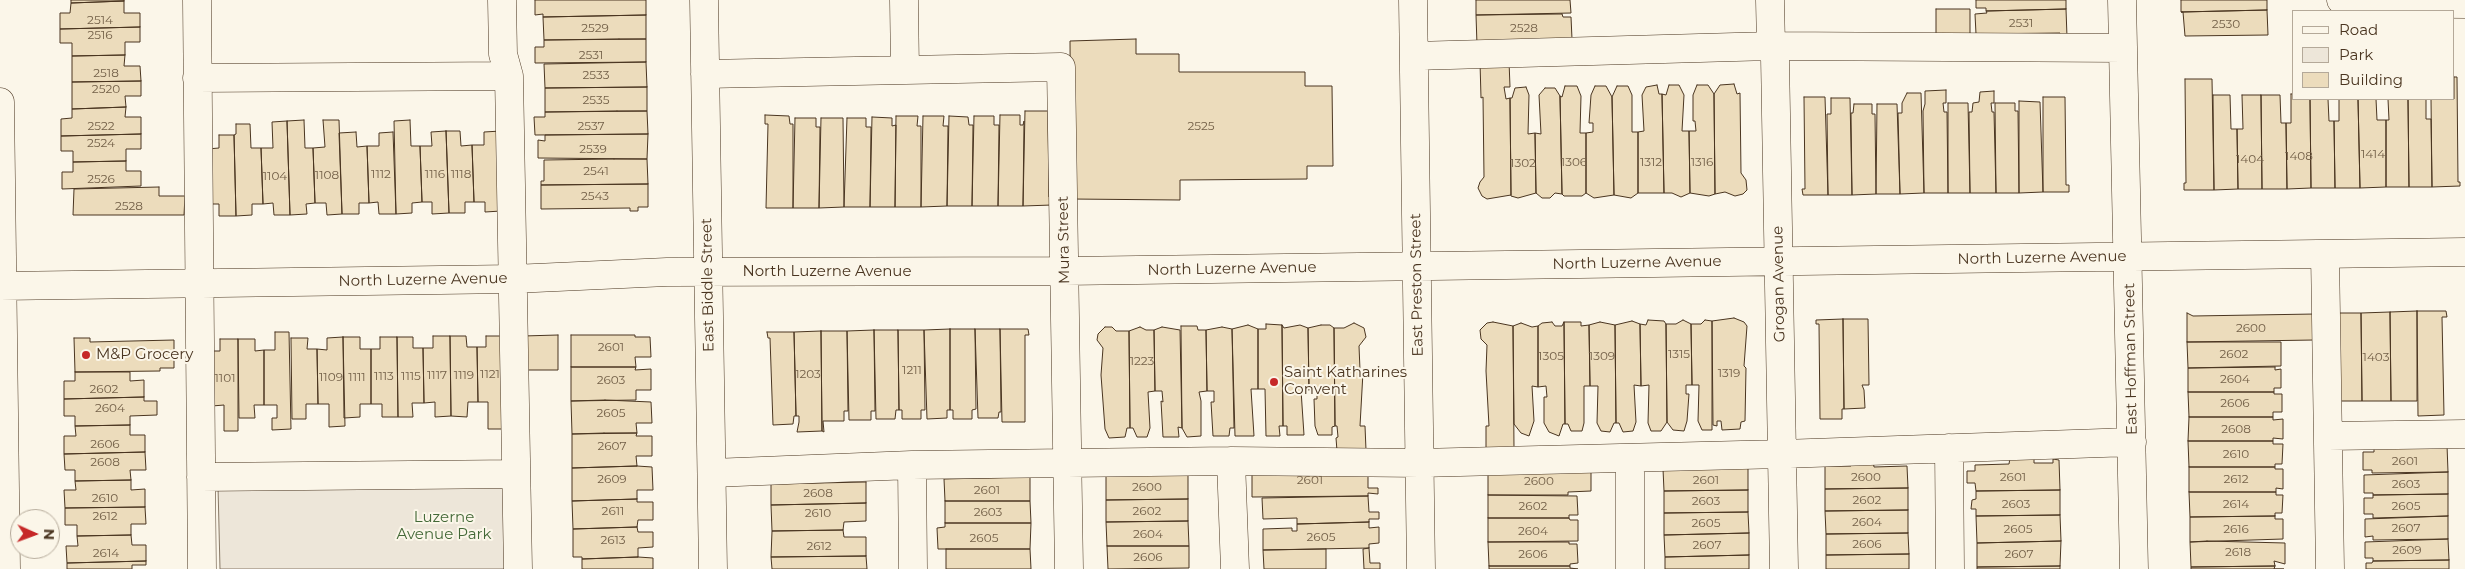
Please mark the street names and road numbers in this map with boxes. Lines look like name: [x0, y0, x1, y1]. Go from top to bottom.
street label: Mura Street: [1054, 196, 1074, 284]
street label: East Preston Street: [1407, 213, 1427, 357]
street label: East Biddle Street: [698, 218, 718, 352]
street label: Grogan Avenue: [1769, 226, 1789, 342]
street label: North Luzerne Avenue: [1957, 248, 2127, 268]
street label: North Luzerne Avenue: [1552, 253, 1722, 273]
street label: North Luzerne Avenue: [1147, 259, 1317, 279]
street label: North Luzerne Avenue: [742, 263, 912, 281]
street label: North Luzerne Avenue: [338, 270, 508, 290]
street label: East Hoffman Street: [2121, 283, 2141, 435]

